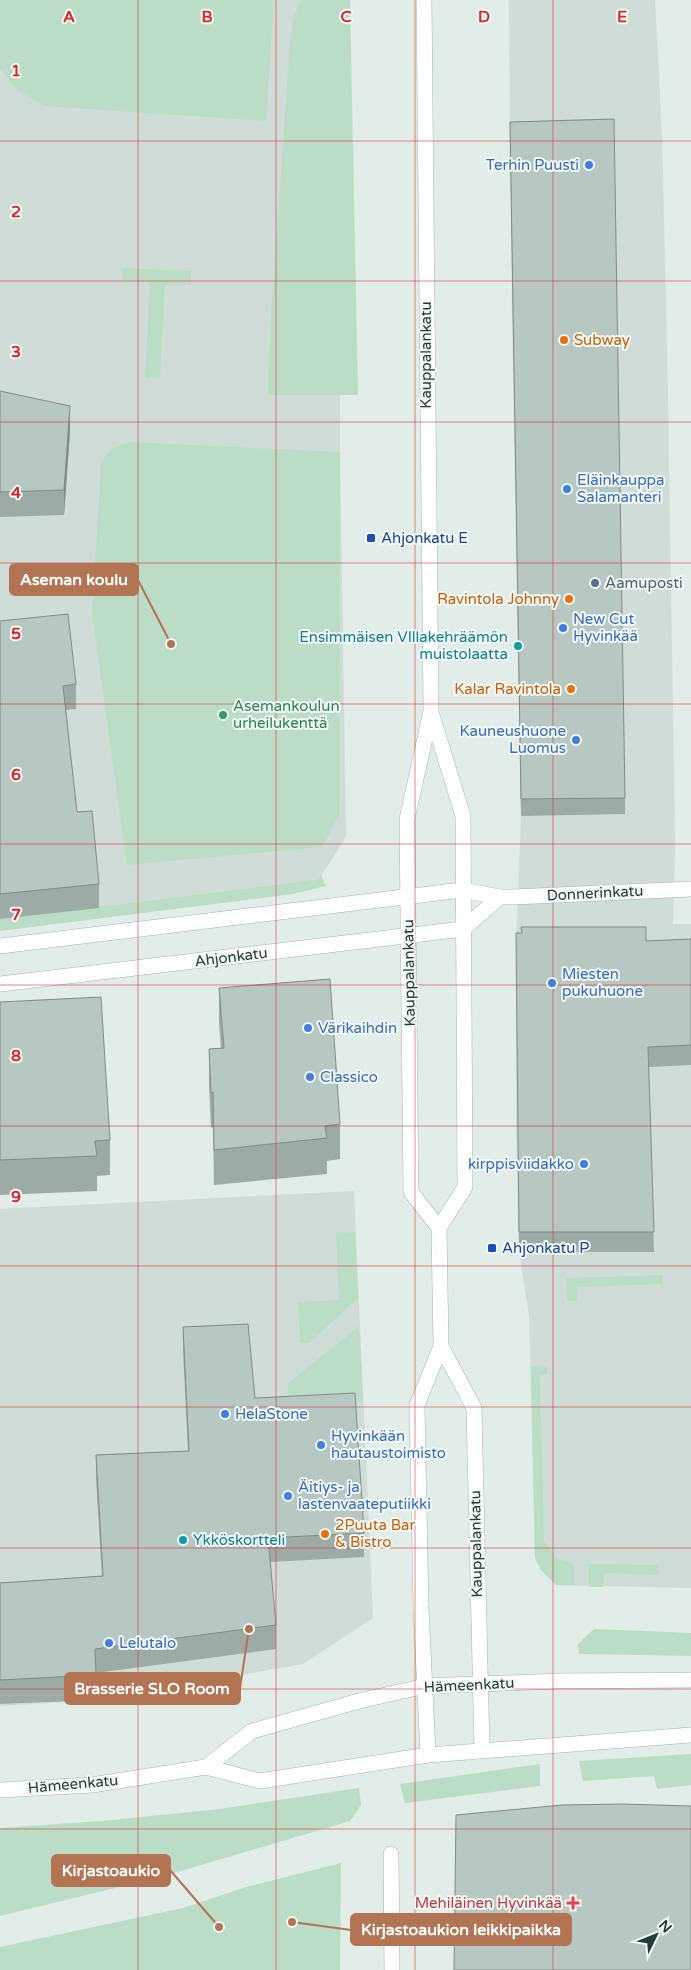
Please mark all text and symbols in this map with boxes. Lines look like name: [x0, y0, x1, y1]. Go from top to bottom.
text: A: [63, 7, 75, 27]
text: B: [201, 7, 213, 27]
text: C: [340, 7, 352, 27]
text: D: [478, 7, 490, 27]
text: E: [617, 7, 627, 27]
text: 1: [11, 61, 21, 81]
place label: Terhin Puusti: [486, 156, 579, 174]
marker: Terhin Puusti: [583, 159, 595, 171]
text: 2: [11, 202, 21, 222]
street label: Kauppalankatu: [417, 301, 435, 409]
place label: Subway: [574, 331, 630, 349]
marker: Subway: [558, 334, 570, 346]
text: 3: [11, 342, 21, 362]
place label: Eläinkauppa Salamanteri: [577, 471, 665, 506]
text: 4: [11, 483, 21, 503]
marker: Eläinkauppa Salamanteri: [561, 483, 573, 495]
place label: Ahjonkatu E: [381, 529, 468, 547]
marker: Ahjonkatu E: [365, 532, 377, 544]
callout: Aseman koulu: [10, 564, 138, 595]
text: Aseman koulu: [20, 570, 128, 590]
place label: Aamuposti: [605, 574, 683, 592]
marker: Aamuposti: [589, 577, 601, 589]
place label: Ravintola Johnny: [437, 590, 559, 608]
marker: Ravintola Johnny: [563, 593, 575, 605]
place label: New Cut Hyvinkää: [573, 610, 638, 645]
marker: New Cut Hyvinkää: [557, 622, 569, 634]
text: 5: [11, 624, 21, 644]
place label: Ensimmäisen VIllakehräämön muistolaatta: [299, 628, 508, 663]
marker: Ensimmäisen VIllakehräämön muistolaatta: [512, 640, 524, 652]
place label: Kalar Ravintola: [454, 680, 561, 698]
marker: Kalar Ravintola: [565, 683, 577, 695]
place label: Asemankoulun urheilukenttä: [233, 697, 340, 732]
marker: Asemankoulun urheilukenttä: [217, 709, 229, 721]
place label: Kauneushuone Luomus: [460, 722, 566, 757]
marker: Kauneushuone Luomus: [570, 734, 582, 746]
text: 6: [11, 765, 21, 785]
street label: Donnerinkatu: [546, 881, 644, 905]
text: 7: [11, 905, 21, 925]
street label: Kauppalankatu: [399, 919, 419, 1027]
street label: Ahjonkatu: [193, 944, 269, 970]
place label: Miesten pukuhuone: [562, 965, 643, 1000]
marker: Miesten pukuhuone: [546, 977, 558, 989]
place label: Värikaihdin: [318, 1019, 397, 1037]
marker: Värikaihdin: [302, 1022, 314, 1034]
text: 8: [11, 1046, 21, 1066]
place label: Classico: [320, 1068, 378, 1086]
marker: Classico: [304, 1071, 316, 1083]
place label: kirppisviidakko: [468, 1155, 574, 1173]
marker: kirppisviidakko: [578, 1158, 590, 1170]
text: 9: [11, 1187, 21, 1207]
place label: Ahjonkatu P: [502, 1239, 589, 1257]
marker: Ahjonkatu P: [486, 1242, 498, 1254]
place label: HelaStone: [235, 1405, 308, 1423]
marker: HelaStone: [219, 1408, 231, 1420]
place label: Hyvinkään hautaustoimisto: [331, 1427, 446, 1462]
marker: Hyvinkään hautaustoimisto: [315, 1439, 327, 1451]
place label: Äitiys- ja lastenvaateputiikki: [298, 1478, 431, 1513]
marker: Äitiys- ja lastenvaateputiikki: [282, 1490, 294, 1502]
street label: Kauppalankatu: [466, 1490, 486, 1598]
place label: 2Puuta Bar & Bistro: [335, 1516, 416, 1551]
marker: 2Puuta Bar & Bistro: [319, 1528, 331, 1540]
place label: Ykköskortteli: [193, 1531, 285, 1549]
marker: Ykköskortteli: [177, 1534, 189, 1546]
place label: Lelutalo: [119, 1634, 176, 1652]
marker: Lelutalo: [103, 1637, 115, 1649]
callout: Brasserie SLO Room: [65, 1673, 240, 1704]
street label: Hämeenkatu: [423, 1674, 515, 1696]
text: Brasserie SLO Room: [74, 1679, 230, 1699]
street label: Hämeenkatu: [27, 1771, 119, 1797]
callout: Kirjastoaukio: [52, 1855, 170, 1886]
text: Kirjastoaukio: [62, 1861, 160, 1881]
place label: Mehiläinen Hyvinkää: [415, 1894, 562, 1912]
marker: Mehiläinen Hyvinkää: [566, 1896, 580, 1910]
north arrow: [631, 1910, 681, 1960]
callout: Kirjastoaukion leikkipaikka: [351, 1914, 571, 1945]
text: N: [655, 1917, 675, 1936]
text: Kirjastoaukion leikkipaikka: [361, 1920, 561, 1940]

